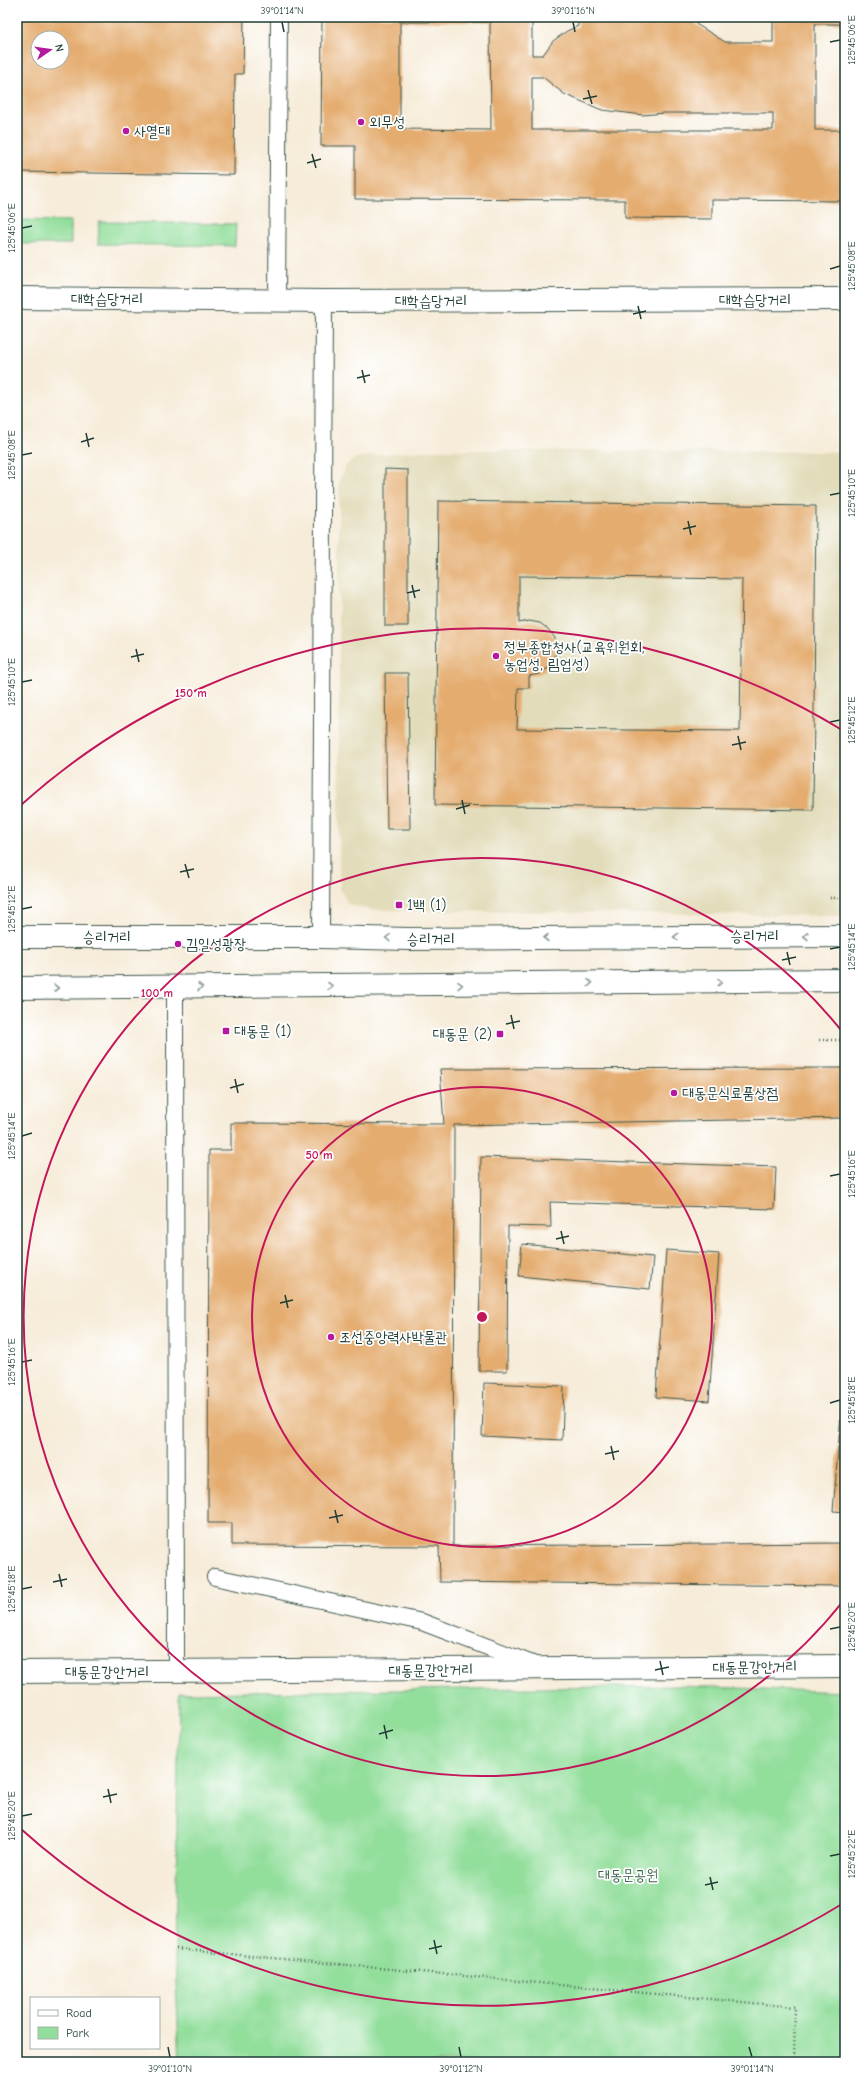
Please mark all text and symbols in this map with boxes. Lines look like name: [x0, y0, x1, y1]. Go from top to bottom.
text: 39°01'14"N: [261, 5, 303, 17]
text: 39°01'16"N: [551, 5, 595, 17]
text: 125°45'06"E: [846, 15, 858, 65]
north arrow: [30, 30, 70, 70]
text: N: [52, 43, 66, 53]
place label: 외무성: [369, 113, 405, 131]
marker: 외무성: [356, 117, 366, 127]
place label: 사열대: [134, 122, 170, 140]
marker: 사열대: [121, 126, 131, 136]
text: 125°45'06"E: [6, 203, 18, 253]
text: 125°45'08"E: [846, 241, 858, 291]
street label: 대학습당거리: [71, 290, 143, 308]
street label: 대학습당거리: [719, 291, 791, 309]
street label: 대학습당거리: [395, 292, 467, 310]
text: 125°45'08"E: [6, 430, 18, 480]
text: 125°45'10"E: [846, 469, 858, 517]
place label: 정부종합청사(교육위원회, 농업성, 림업성): [504, 638, 644, 673]
marker: 정부종합청사(교육위원회, 농업성, 림업성): [491, 651, 501, 661]
text: 125°45'10"E: [6, 658, 18, 706]
text: 150 m: [175, 686, 207, 700]
text: 125°45'12"E: [846, 696, 858, 744]
text: 125°45'12"E: [6, 885, 18, 933]
place label: 1백 (1): [407, 896, 446, 914]
marker: 1백 (1): [394, 900, 404, 910]
text: 125°45'14"E: [846, 924, 858, 970]
street label: 승리거리: [731, 927, 779, 945]
street label: 승리거리: [83, 928, 131, 946]
street label: 승리거리: [407, 930, 455, 948]
one-way arrow: [803, 932, 809, 940]
one-way arrow: [673, 933, 679, 941]
one-way arrow: [385, 934, 391, 943]
one-way arrow: [543, 934, 549, 942]
place label: 김일성광장: [186, 935, 246, 953]
marker: 김일성광장: [173, 939, 183, 949]
one-way arrow: [717, 978, 723, 986]
one-way arrow: [587, 979, 593, 987]
one-way arrow: [457, 981, 463, 989]
one-way arrow: [327, 982, 333, 990]
one-way arrow: [197, 983, 203, 991]
one-way arrow: [53, 984, 59, 992]
text: 100 m: [141, 986, 173, 1000]
place label: 대동문 (1): [234, 1022, 292, 1040]
place label: 대동문 (2): [433, 1025, 492, 1043]
marker: 대동문 (1): [221, 1026, 231, 1036]
marker: 대동문 (2): [495, 1029, 505, 1039]
place label: 대동문식료품상점: [682, 1084, 779, 1102]
marker: 대동문식료품상점: [669, 1088, 679, 1098]
text: 125°45'14"E: [6, 1113, 18, 1159]
text: 50 m: [305, 1148, 333, 1162]
text: 125°45'16"E: [846, 1150, 858, 1198]
centre of rings: [475, 1310, 489, 1324]
place label: 조선중앙력사박물관: [339, 1328, 448, 1346]
marker: 조선중앙력사박물관: [326, 1332, 336, 1342]
text: 125°45'16"E: [6, 1338, 18, 1386]
text: 125°45'18"E: [846, 1376, 858, 1424]
text: 125°45'18"E: [6, 1565, 18, 1613]
text: 125°45'20"E: [846, 1602, 858, 1652]
street label: 대동문강안거리: [713, 1657, 797, 1677]
street label: 대동문강안거리: [389, 1660, 473, 1680]
street label: 대동문강안거리: [65, 1663, 149, 1681]
text: 125°45'20"E: [6, 1791, 18, 1841]
text: 125°45'22"E: [846, 1830, 858, 1878]
park label: 대동문공원: [598, 1866, 658, 1884]
legend: [30, 1997, 160, 2049]
text: Road: [66, 2006, 92, 2020]
text: Park: [66, 2026, 89, 2040]
text: 39°01'10"N: [148, 2063, 192, 2075]
text: 39°01'12"N: [439, 2063, 483, 2075]
text: 39°01'14"N: [731, 2063, 773, 2075]

